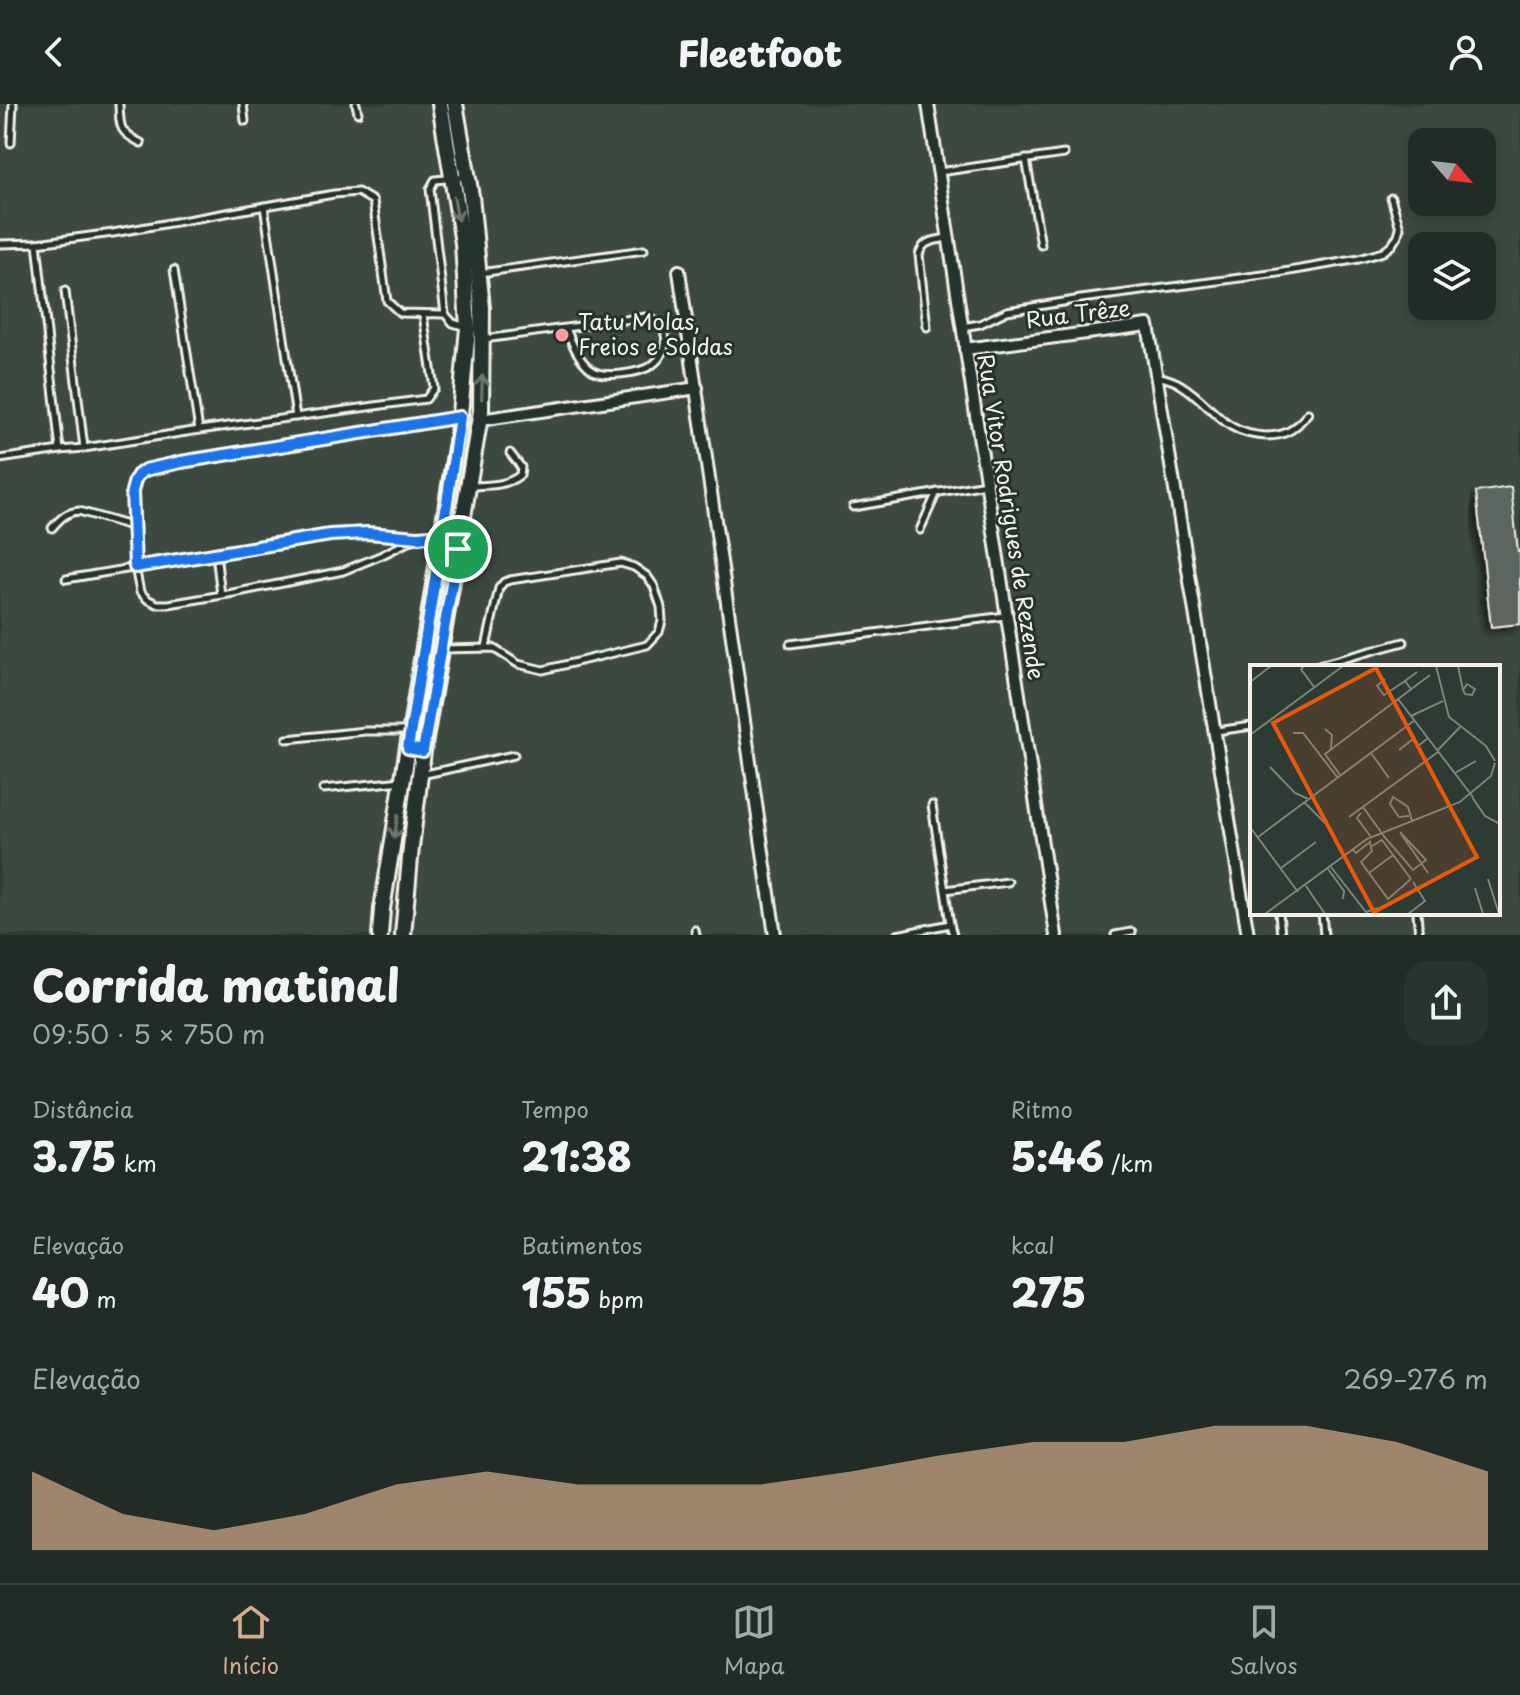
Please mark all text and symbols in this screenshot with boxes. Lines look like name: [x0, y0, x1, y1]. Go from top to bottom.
text: Fleetfoot: [678, 25, 842, 79]
icon: back: [32, 30, 76, 74]
icon: person: [1444, 30, 1488, 74]
north arrow: [1408, 128, 1496, 216]
map controls: [1408, 128, 1496, 320]
one-way arrow: [450, 196, 465, 221]
button: layers: [1408, 232, 1496, 320]
street label: Rua Trêze: [1024, 290, 1132, 335]
place label: Tatu Molas, Freios e Soldas: [578, 304, 733, 362]
marker: Tatu Molas, Freios e Soldas: [553, 326, 571, 344]
street label: Rua Vitor Rodrigues de Rezende: [970, 352, 1055, 682]
one-way arrow: [474, 374, 489, 401]
pin: [424, 515, 492, 583]
icon: arrive: [436, 527, 480, 571]
inset map: [1250, 665, 1500, 915]
one-way arrow: [387, 813, 402, 839]
text: Corrida matinal: [32, 951, 399, 1017]
button: share: [1404, 961, 1488, 1045]
text: 09:50 · 5 × 750 m: [32, 1014, 265, 1053]
text: Distância: [32, 1092, 134, 1125]
text: Tempo: [521, 1092, 589, 1125]
text: Ritmo: [1011, 1092, 1073, 1125]
text: 3.75: [32, 1125, 117, 1186]
text: 21:38: [521, 1125, 632, 1186]
text: 5:46: [1011, 1125, 1104, 1186]
text: km: [117, 1146, 157, 1179]
text: /km: [1104, 1146, 1153, 1179]
text: Elevação: [32, 1228, 124, 1261]
text: Batimentos: [521, 1228, 642, 1261]
text: kcal: [1011, 1228, 1055, 1261]
text: 40: [32, 1261, 89, 1322]
text: 155: [521, 1261, 591, 1322]
text: 275: [1011, 1261, 1086, 1322]
text: m: [89, 1282, 116, 1315]
text: bpm: [591, 1282, 644, 1315]
text: Elevação: [32, 1359, 141, 1398]
text: 269–276 m: [1344, 1359, 1488, 1398]
tab: Início: [223, 1600, 279, 1681]
tab: Mapa: [724, 1600, 785, 1681]
tab: Salvos: [1230, 1600, 1297, 1681]

